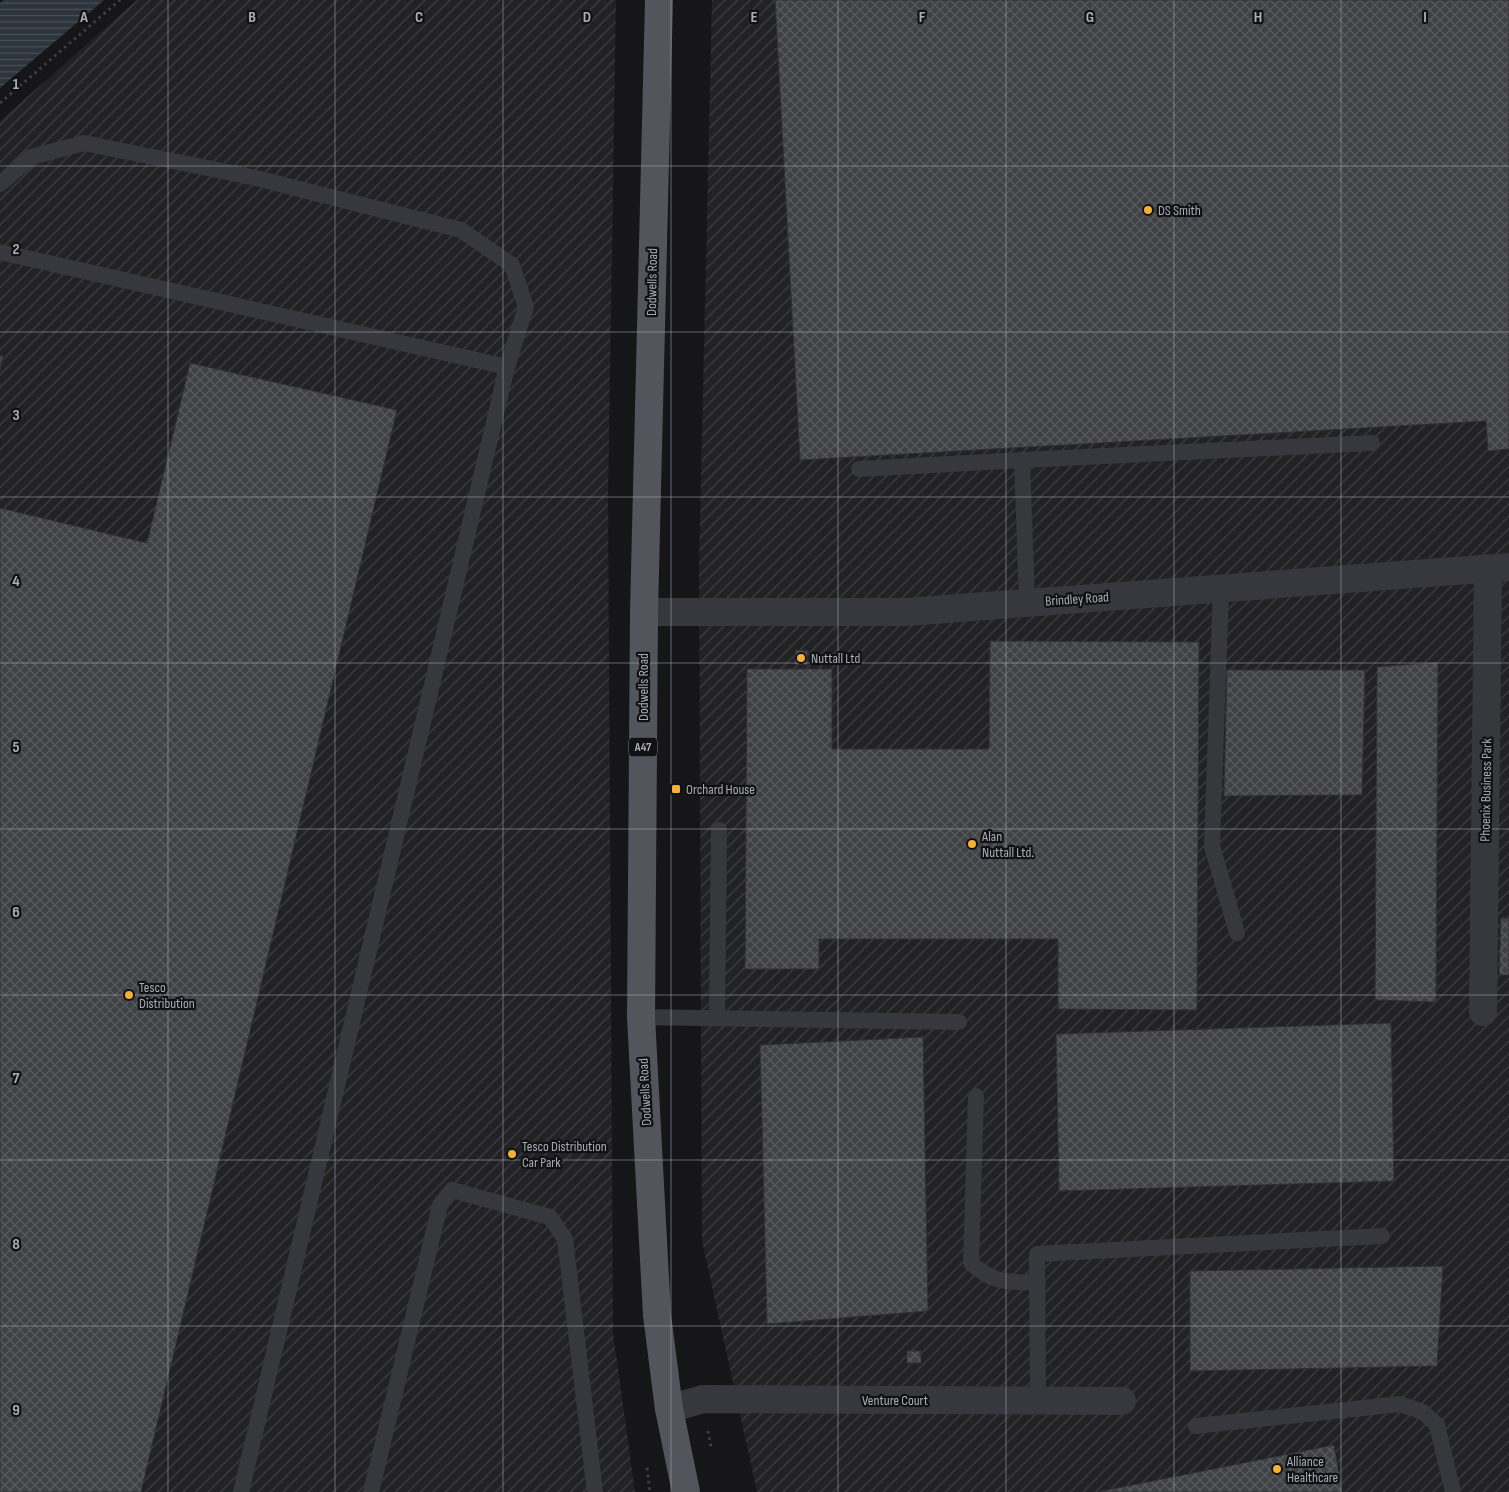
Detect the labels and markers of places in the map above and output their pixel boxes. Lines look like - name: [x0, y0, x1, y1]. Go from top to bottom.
- place label: DS Smith: [1158, 202, 1201, 219]
- marker: DS Smith: [1142, 204, 1154, 216]
- place label: Nuttall Ltd: [811, 650, 860, 667]
- marker: Nuttall Ltd: [795, 652, 807, 664]
- place label: Orchard House: [686, 781, 755, 798]
- marker: Orchard House: [670, 783, 682, 795]
- place label: Alan Nuttall Ltd.: [981, 828, 1034, 861]
- marker: Alan Nuttall Ltd.: [966, 838, 978, 850]
- place label: Tesco Distribution: [139, 979, 195, 1012]
- marker: Tesco Distribution: [123, 989, 135, 1001]
- place label: Tesco Distribution Car Park: [522, 1138, 607, 1171]
- marker: Tesco Distribution Car Park: [506, 1148, 518, 1160]
- place label: Alliance Healthcare: [1286, 1453, 1338, 1486]
- marker: Alliance Healthcare: [1271, 1463, 1283, 1475]

